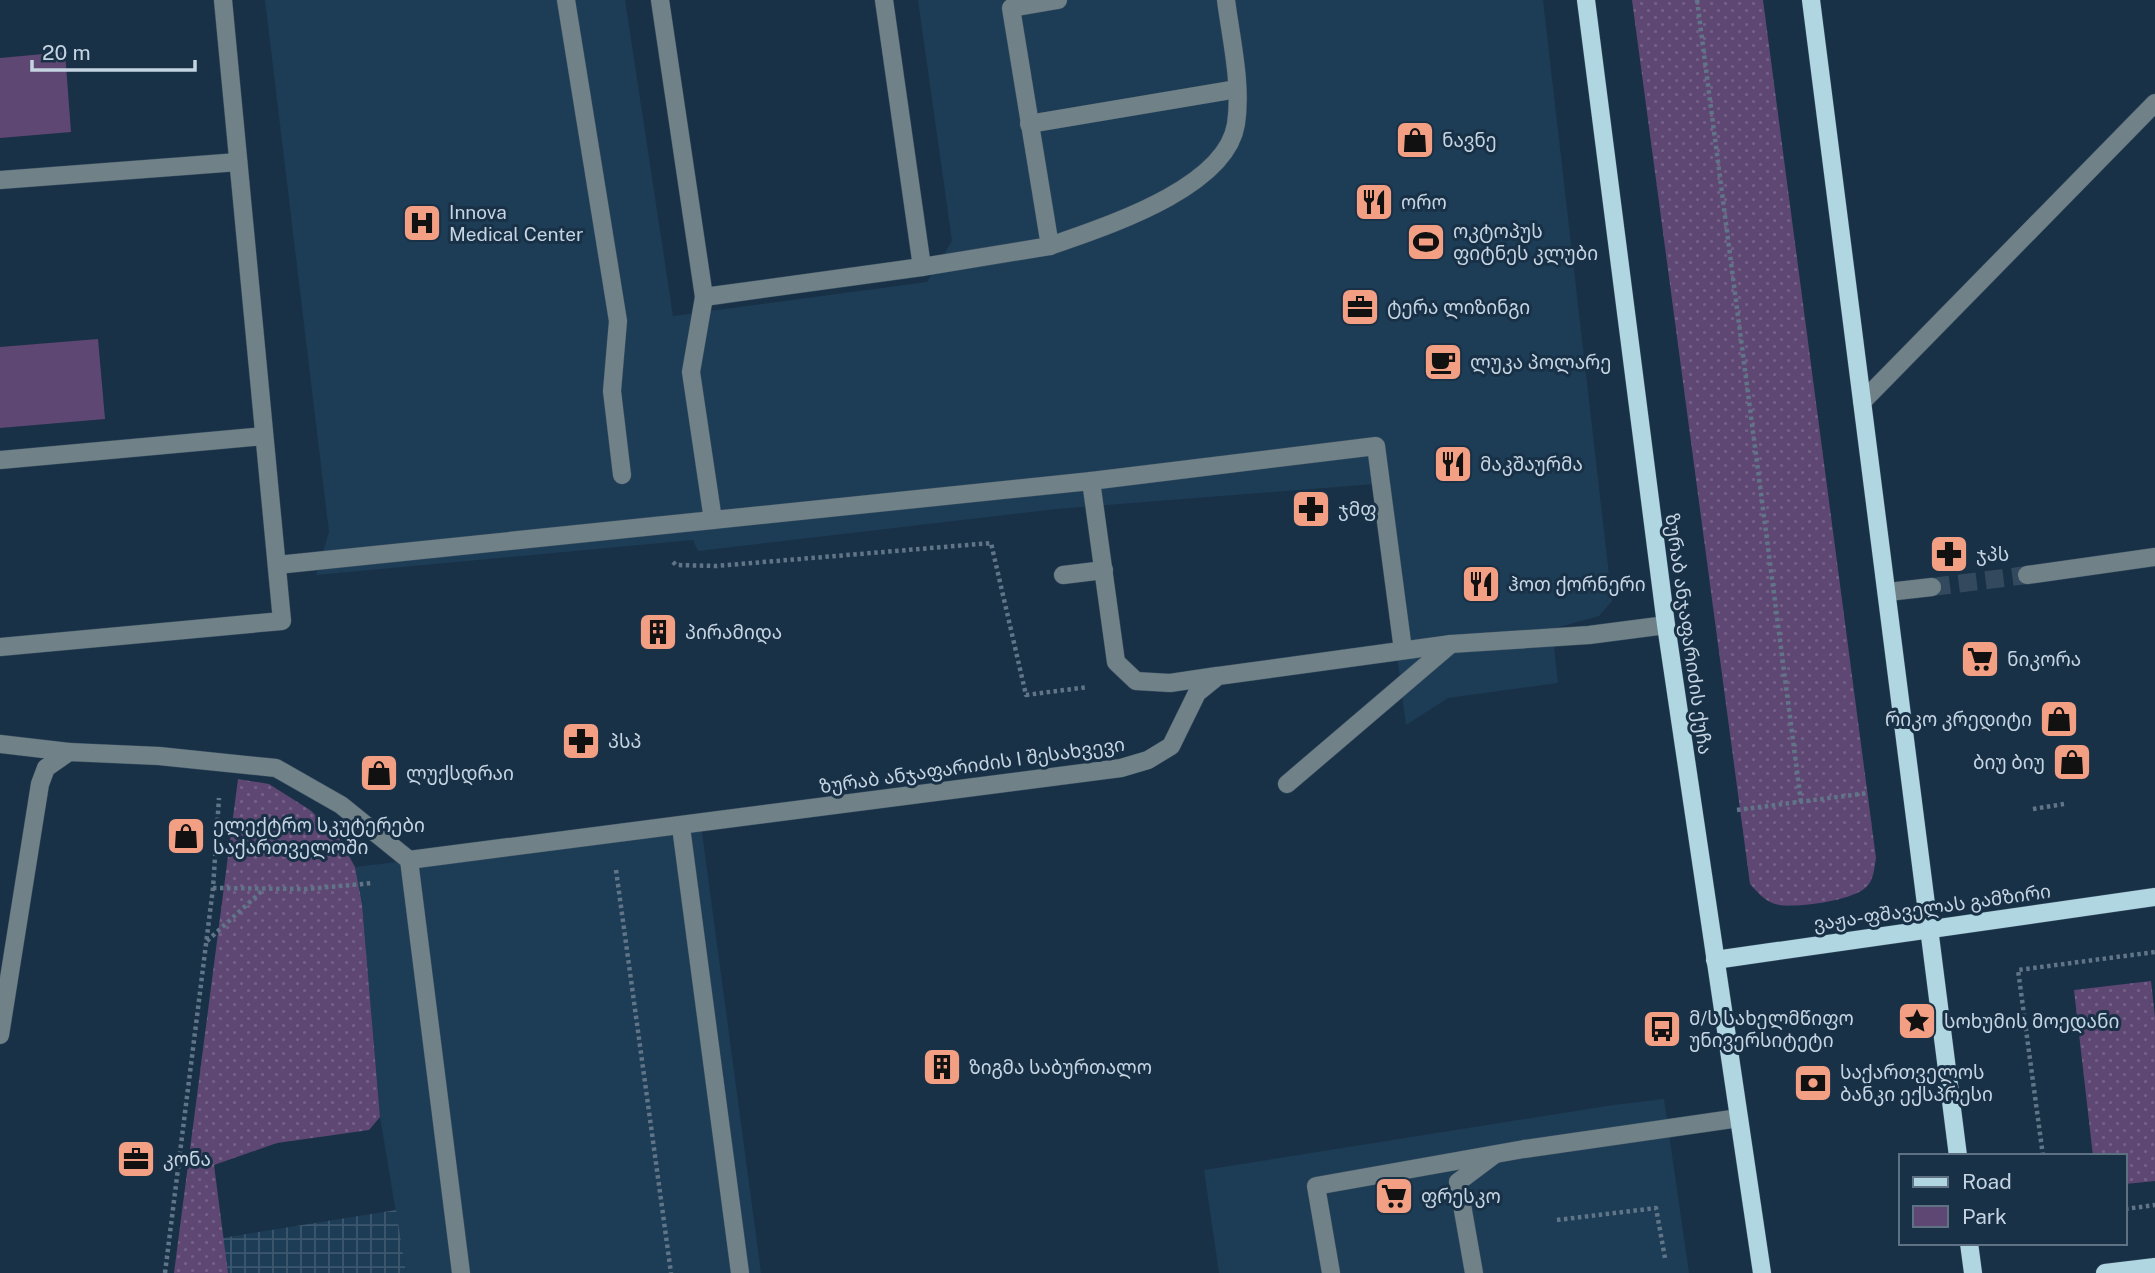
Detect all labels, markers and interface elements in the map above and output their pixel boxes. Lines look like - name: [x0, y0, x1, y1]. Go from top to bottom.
- scale bar: [32, 28, 194, 72]
- text: 20 m: [42, 40, 91, 65]
- shop icon: ნავნე: [1394, 119, 1436, 161]
- place label: ნავნე: [1442, 129, 1497, 152]
- restaurant icon: ორო: [1353, 181, 1395, 223]
- place label: ორო: [1401, 191, 1447, 213]
- place label: Innova Medical Center: [449, 201, 583, 245]
- hospital icon: Innova Medical Center: [401, 202, 443, 244]
- place label: ოკტოპუს ფიტნეს კლუბი: [1453, 220, 1598, 266]
- sports icon: ოკტოპუს ფიტნეს კლუბი: [1405, 221, 1447, 263]
- office icon: ტერა ლიზინგი: [1339, 286, 1381, 328]
- place label: ტერა ლიზინგი: [1387, 296, 1530, 320]
- cafe icon: ლუკა პოლარე: [1422, 341, 1464, 383]
- place label: ლუკა პოლარე: [1470, 351, 1611, 375]
- restaurant icon: მაკშაურმა: [1432, 443, 1474, 485]
- place label: მაკშაურმა: [1480, 453, 1583, 476]
- pharmacy icon: ჯმფ: [1290, 488, 1332, 530]
- place label: ჯმფ: [1338, 498, 1377, 521]
- street label: ზურაბ ანჯაფარიძის ქუჩა: [1660, 512, 1717, 756]
- pharmacy icon: ჯპს: [1928, 533, 1970, 575]
- place label: ჯპს: [1976, 543, 2009, 566]
- restaurant icon: ჰოთ ქორნერი: [1460, 563, 1502, 605]
- place label: ჰოთ ქორნერი: [1508, 573, 1646, 596]
- building icon: პირამიდა: [637, 611, 679, 653]
- place label: პირამიდა: [685, 621, 782, 645]
- supermarket icon: ნიკორა: [1959, 638, 2001, 680]
- place label: ნიკორა: [2007, 648, 2081, 671]
- shop icon: რიკო კრედიტი: [2038, 698, 2080, 740]
- place label: რიკო კრედიტი: [1885, 708, 2032, 732]
- pharmacy icon: პსპ: [560, 720, 602, 762]
- place label: პსპ: [608, 730, 641, 752]
- street label: ზურაბ ანჯაფარიძის I შესახვევი: [818, 733, 1126, 798]
- shop icon: ბიუ ბიუ: [2051, 741, 2093, 783]
- place label: ბიუ ბიუ: [1973, 751, 2045, 774]
- shop icon: ლუქსდრაი: [358, 752, 400, 794]
- place label: ლუქსდრაი: [406, 762, 514, 786]
- place label: ელექტრო სკუტერები საქართველოში: [213, 814, 425, 860]
- shop icon: ელექტრო სკუტერები საქართველოში: [165, 815, 207, 857]
- street label: ვაჟა-ფშაველას გამზირი: [1812, 879, 2052, 937]
- place icon: სოხუმის მოედანი: [1896, 1000, 1938, 1042]
- place label: მ/ს სახელმწიფო უნივერსიტეტი: [1689, 1007, 1854, 1052]
- bus stop icon: მ/ს სახელმწიფო უნივერსიტეტი: [1641, 1008, 1683, 1050]
- place label: სოხუმის მოედანი: [1944, 1010, 2119, 1034]
- building icon: ზიგმა საბურთალო: [921, 1046, 963, 1088]
- place label: ზიგმა საბურთალო: [969, 1056, 1152, 1080]
- place label: საქართველოს ბანკი ექსპრესი: [1840, 1061, 1993, 1106]
- bank icon: საქართველოს ბანკი ექსპრესი: [1792, 1062, 1834, 1104]
- office icon: კონა: [115, 1138, 157, 1180]
- place label: კონა: [163, 1148, 211, 1171]
- legend: [1899, 1154, 2127, 1245]
- text: Road: [1962, 1169, 2012, 1194]
- supermarket icon: ფრესკო: [1373, 1175, 1415, 1217]
- place label: ფრესკო: [1421, 1185, 1501, 1208]
- text: Park: [1962, 1204, 2007, 1229]

